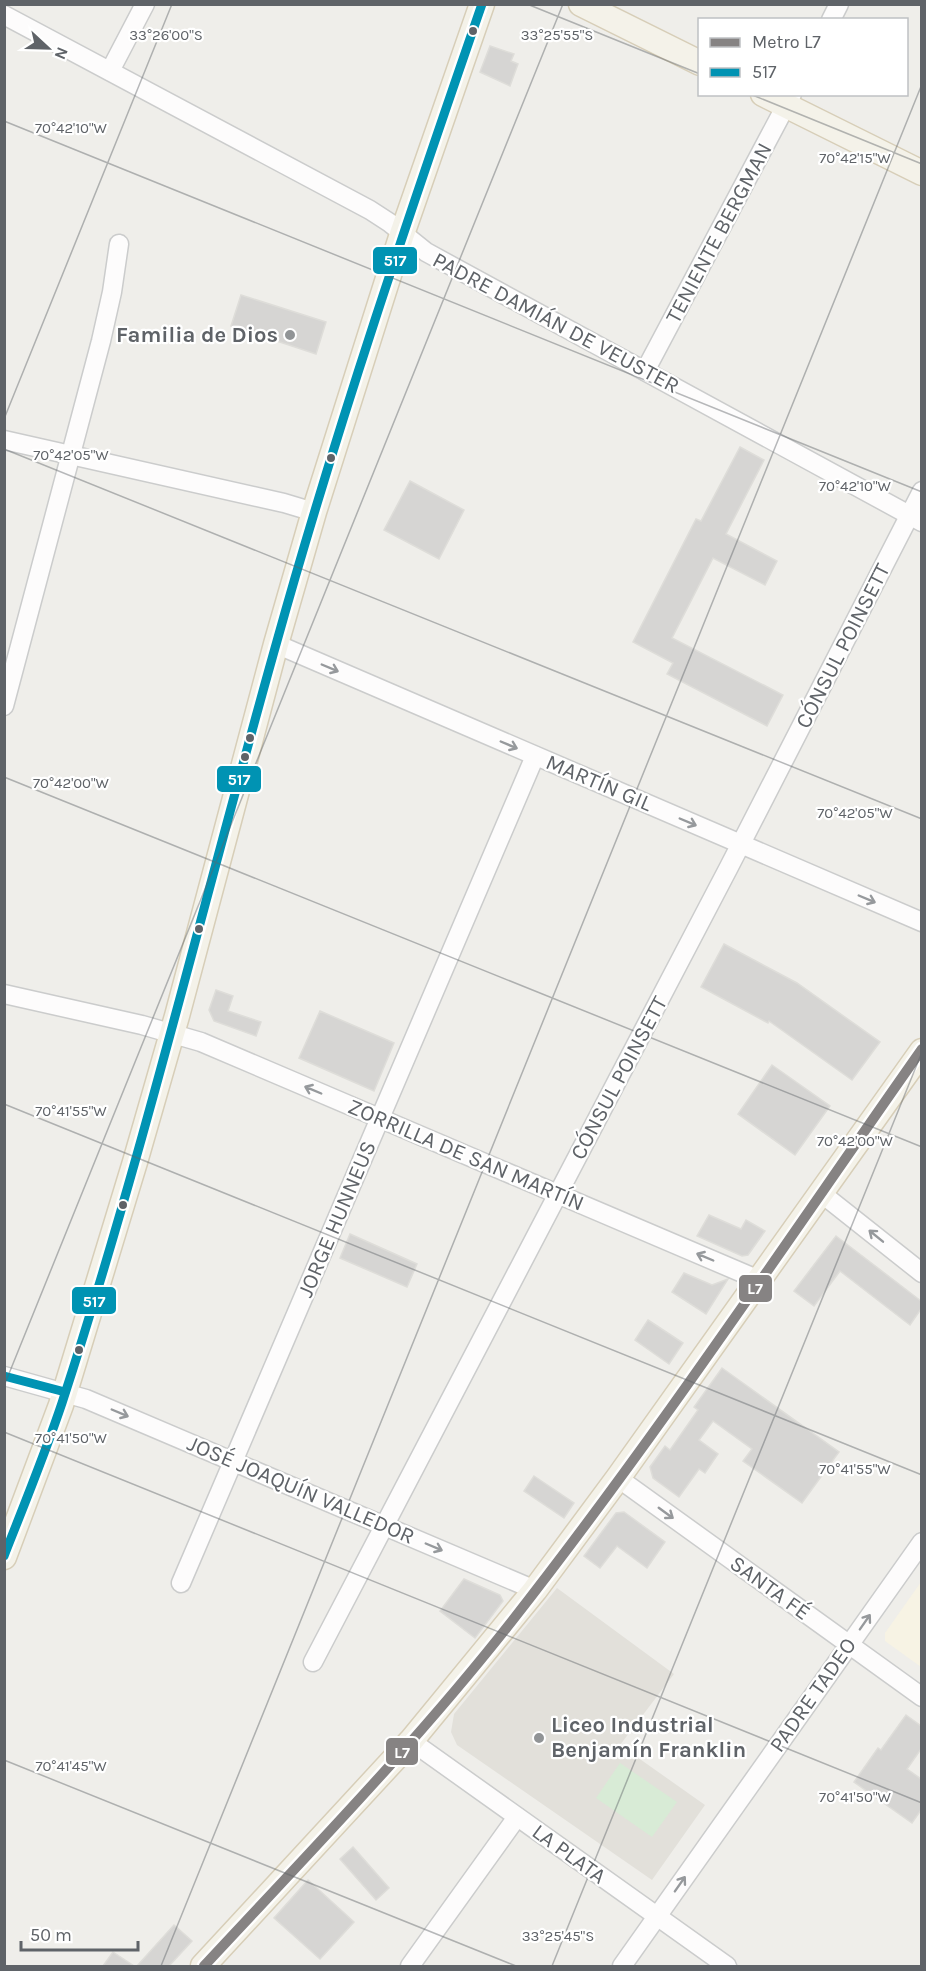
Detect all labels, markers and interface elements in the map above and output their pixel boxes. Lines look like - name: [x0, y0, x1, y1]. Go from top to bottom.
- north arrow: [18, 18, 78, 78]
- legend: [698, 18, 908, 96]
- unlabelled marker: [467, 25, 479, 37]
- text: 33°26'00"S: [129, 26, 203, 44]
- text: 33°25'55"S: [521, 26, 593, 44]
- text: Metro L7: [752, 31, 821, 53]
- text: N: [50, 45, 72, 62]
- text: 517: [752, 61, 777, 83]
- text: 70°42'10"W: [35, 119, 108, 137]
- street label: TENIENTE BERGMAN: [660, 138, 778, 328]
- text: 70°42'15"W: [819, 149, 891, 167]
- line badge: 517: [372, 246, 418, 275]
- street label: PADRE DAMIÁN DE VEUSTER: [428, 246, 684, 399]
- text: 517: [384, 251, 407, 270]
- place label: Familia de Dios: [116, 322, 278, 348]
- marker: Familia de Dios: [283, 328, 297, 342]
- text: 70°42'05"W: [33, 446, 109, 464]
- unlabelled marker: [325, 452, 337, 464]
- text: 70°42'10"W: [819, 477, 892, 495]
- street label: CÓNSUL POINSETT: [789, 559, 896, 733]
- one-way arrow: [320, 663, 339, 674]
- unlabelled marker: [244, 732, 256, 744]
- one-way arrow: [500, 740, 518, 751]
- street label: MARTÍN GIL: [542, 748, 657, 817]
- unlabelled marker: [239, 751, 251, 763]
- line badge: 517: [216, 765, 262, 793]
- text: 517: [228, 770, 251, 789]
- text: 70°42'00"W: [33, 774, 110, 792]
- text: 70°42'05"W: [817, 804, 893, 822]
- one-way arrow: [679, 816, 697, 828]
- one-way arrow: [858, 893, 876, 905]
- unlabelled marker: [193, 923, 205, 935]
- street label: CÓNSUL POINSETT: [564, 991, 673, 1164]
- one-way arrow: [305, 1084, 323, 1095]
- street label: ZORRILLA DE SAN MARTÍN: [344, 1092, 588, 1217]
- text: 70°41'55"W: [35, 1102, 107, 1120]
- text: 70°42'00"W: [817, 1132, 894, 1150]
- street label: JORGE HUNNEUS: [292, 1137, 382, 1301]
- unlabelled marker: [117, 1199, 129, 1211]
- one-way arrow: [868, 1230, 884, 1243]
- one-way arrow: [697, 1251, 715, 1262]
- line badge: L7: [738, 1274, 773, 1303]
- text: L7: [747, 1279, 763, 1298]
- line badge: 517: [71, 1286, 117, 1315]
- text: 517: [83, 1292, 106, 1311]
- unlabelled marker: [73, 1344, 85, 1356]
- one-way arrow: [110, 1408, 128, 1419]
- text: 70°41'50"W: [35, 1429, 107, 1447]
- street label: JOSÉ JOAQUÍN VALLEDOR: [183, 1429, 419, 1550]
- text: 70°41'55"W: [819, 1460, 891, 1478]
- one-way arrow: [657, 1506, 673, 1519]
- one-way arrow: [425, 1542, 443, 1553]
- street label: SANTA FÉ: [725, 1549, 816, 1626]
- one-way arrow: [859, 1614, 871, 1630]
- street label: PADRE TADEO: [764, 1633, 862, 1757]
- place label: Liceo Industrial Benjamín Franklin: [551, 1712, 746, 1763]
- marker: Liceo Industrial Benjamín Franklin: [532, 1731, 546, 1745]
- line badge: L7: [385, 1737, 419, 1766]
- text: L7: [394, 1743, 410, 1762]
- text: 70°41'45"W: [35, 1757, 107, 1775]
- text: 70°41'50"W: [819, 1788, 891, 1806]
- street label: LA PLATA: [527, 1818, 611, 1890]
- one-way arrow: [674, 1877, 686, 1893]
- scale bar: [21, 1914, 138, 1952]
- text: 50 m: [30, 1924, 72, 1946]
- text: 33°25'45"S: [522, 1927, 594, 1945]

